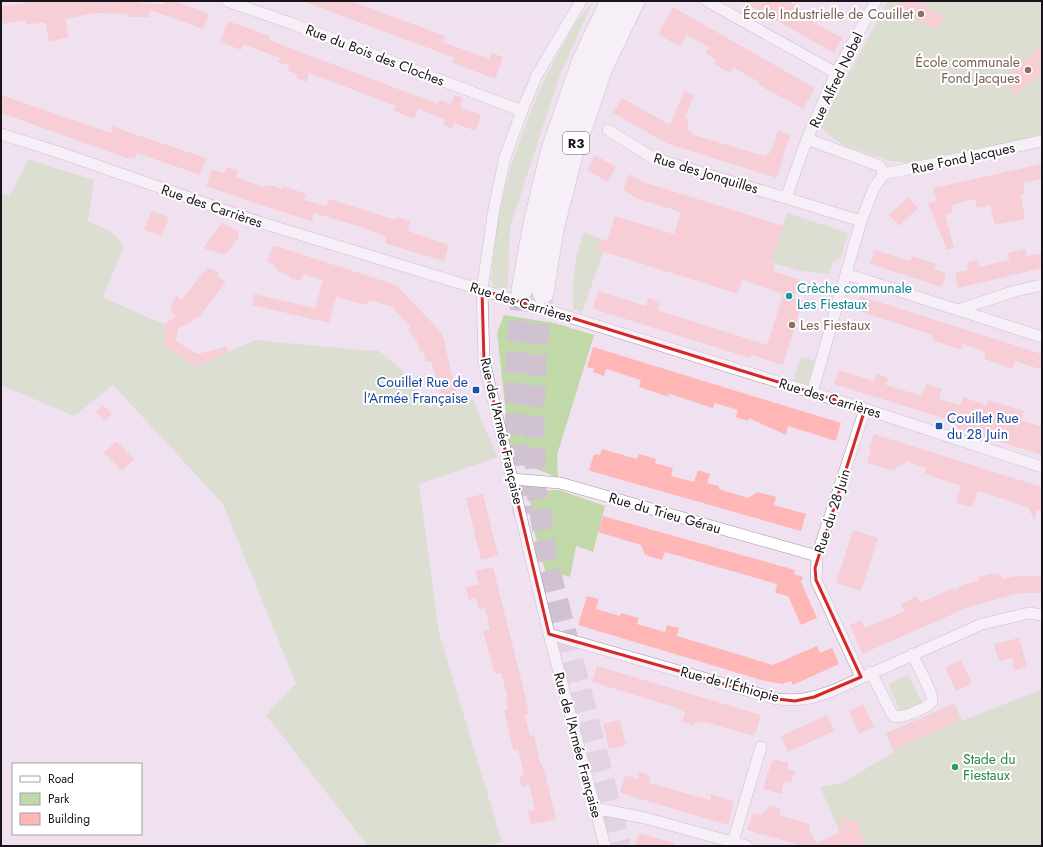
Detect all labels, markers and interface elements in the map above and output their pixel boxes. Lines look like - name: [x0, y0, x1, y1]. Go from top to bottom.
- place label: École Industrielle de Couillet: [743, 4, 914, 24]
- marker: École Industrielle de Couillet: [916, 9, 926, 19]
- street label: Rue du Bois des Cloches: [303, 19, 448, 91]
- street label: Rue Alfred Nobel: [804, 29, 868, 131]
- place label: École communale Fond Jacques: [915, 52, 1020, 88]
- marker: École communale Fond Jacques: [1023, 65, 1033, 75]
- road number: R3: [563, 132, 589, 154]
- street label: Rue Fond Jacques: [909, 137, 1017, 179]
- street label: Rue des Jonquilles: [651, 148, 761, 198]
- street label: Rue des Carrières: [159, 179, 266, 233]
- street label: Rue des Carrières: [467, 277, 575, 327]
- place label: Crèche communale Les Fiestaux: [797, 278, 912, 314]
- marker: Crèche communale Les Fiestaux: [784, 291, 794, 301]
- place label: Les Fiestaux: [800, 315, 870, 335]
- marker: Les Fiestaux: [787, 320, 797, 330]
- street label: Rue de l'Armée Française: [475, 356, 529, 506]
- place label: Couillet Rue de l'Armée Française: [364, 372, 468, 408]
- street label: Rue des Carrières: [776, 373, 884, 423]
- marker: Couillet Rue de l'Armée Française: [471, 385, 481, 395]
- place label: Couillet Rue du 28 Juin: [947, 408, 1019, 444]
- marker: Couillet Rue du 28 Juin: [934, 421, 944, 431]
- street label: Rue du 28 Juin: [809, 466, 855, 556]
- street label: Rue du Trieu Gérau: [607, 487, 723, 539]
- street label: Rue de l'Éthiopie: [678, 661, 782, 707]
- street label: Rue de l'Armée Française: [549, 670, 607, 820]
- place label: Stade du Fiestaux: [963, 749, 1016, 785]
- marker: Stade du Fiestaux: [950, 762, 960, 772]
- legend: [12, 763, 142, 835]
- text: Road: [48, 770, 74, 788]
- text: Park: [48, 790, 70, 808]
- text: Building: [48, 810, 90, 828]

